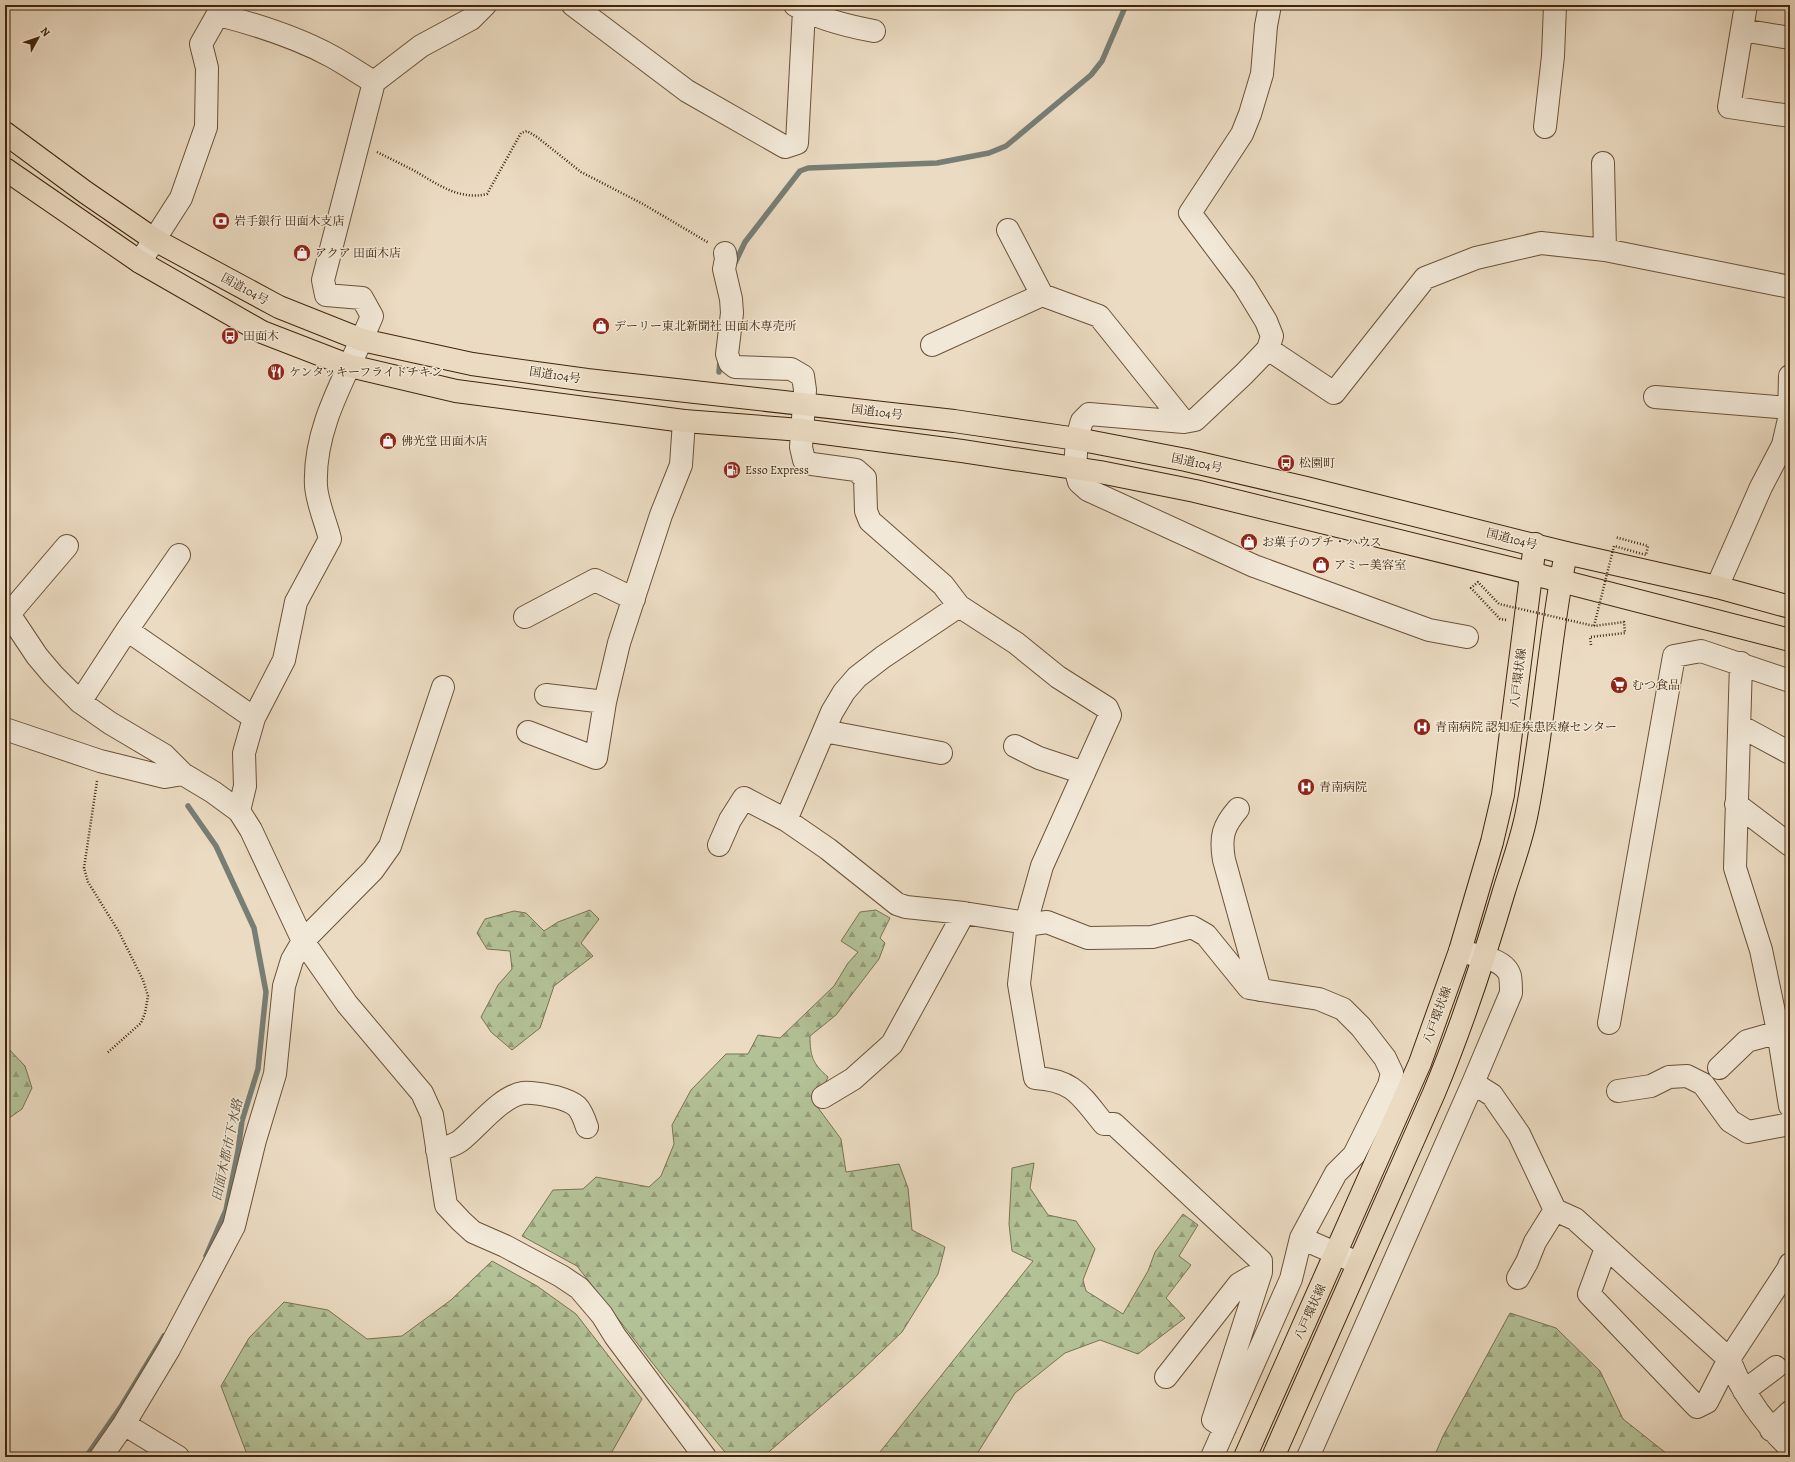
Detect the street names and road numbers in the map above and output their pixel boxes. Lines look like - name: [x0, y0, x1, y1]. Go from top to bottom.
- street label: 国道104号: [218, 269, 272, 309]
- street label: 国道104号: [528, 363, 582, 387]
- street label: 国道104号: [850, 401, 904, 423]
- street label: 国道104号: [1170, 450, 1224, 476]
- street label: 国道104号: [1485, 525, 1539, 553]
- street label: 八戸環状線: [1506, 647, 1530, 709]
- street label: 八戸環状線: [1419, 984, 1455, 1046]
- street label: 八戸環状線: [1290, 1281, 1330, 1343]

